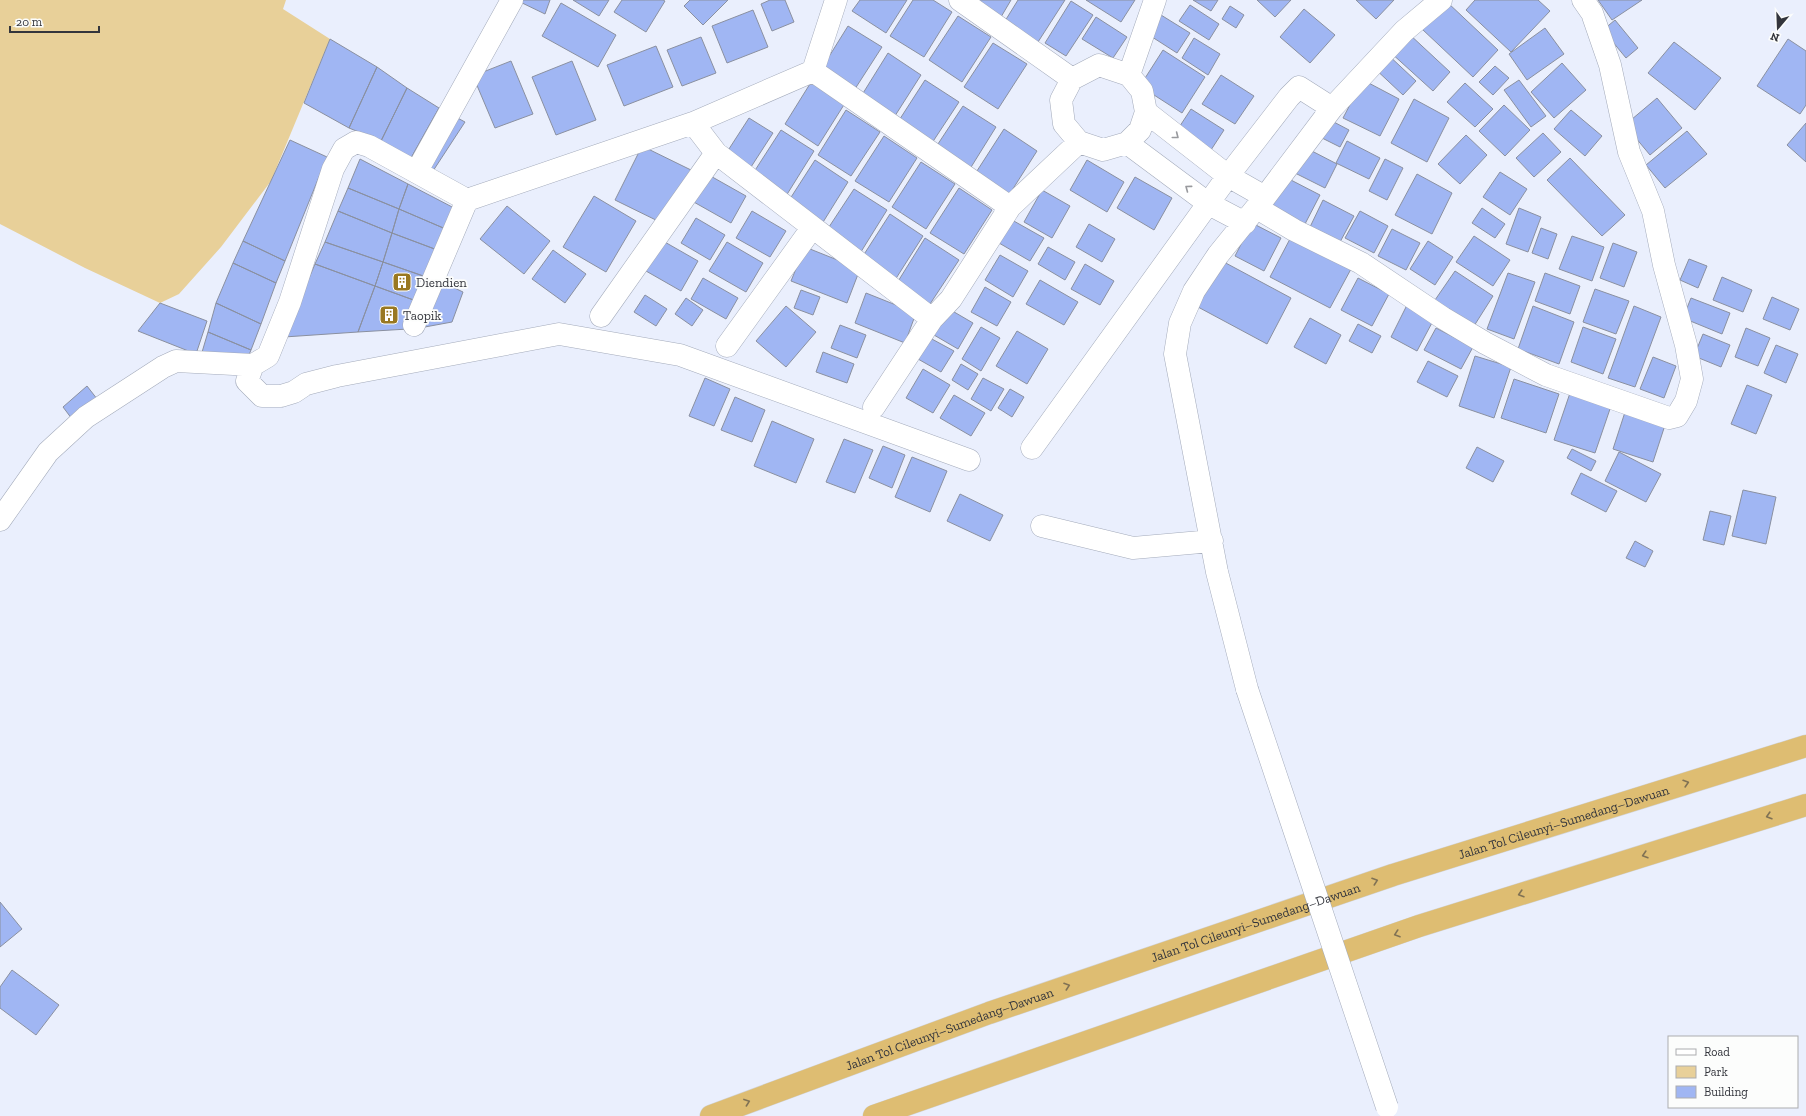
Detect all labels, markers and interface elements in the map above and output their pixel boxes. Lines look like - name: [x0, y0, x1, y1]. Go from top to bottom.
- scale bar: [10, 8, 99, 34]
- north arrow: [1758, 8, 1798, 48]
- text: 20 m: [16, 15, 43, 29]
- text: N: [1768, 29, 1781, 44]
- one-way arrow: [1172, 131, 1179, 138]
- one-way arrow: [1185, 185, 1192, 193]
- building icon: Diendien: [391, 271, 413, 293]
- place label: Diendien: [416, 275, 467, 290]
- building icon: Taopik: [378, 304, 400, 326]
- place label: Taopik: [403, 308, 441, 323]
- one-way arrow: [1683, 779, 1690, 788]
- street label: Jalan Tol Cileunyi–Sumedang–Dawuan: [1457, 782, 1671, 862]
- one-way arrow: [1765, 811, 1772, 820]
- one-way arrow: [1641, 850, 1648, 859]
- one-way arrow: [1372, 878, 1379, 886]
- street label: Jalan Tol Cileunyi–Sumedang–Dawuan: [1149, 880, 1363, 965]
- one-way arrow: [1517, 889, 1524, 898]
- one-way arrow: [1393, 929, 1400, 937]
- one-way arrow: [1063, 983, 1070, 991]
- street label: Jalan Tol Cileunyi–Sumedang–Dawuan: [844, 984, 1056, 1073]
- legend: [1668, 1036, 1798, 1108]
- text: Road: [1704, 1045, 1730, 1059]
- text: Park: [1704, 1065, 1729, 1079]
- text: Building: [1704, 1085, 1748, 1099]
- one-way arrow: [744, 1099, 751, 1107]

